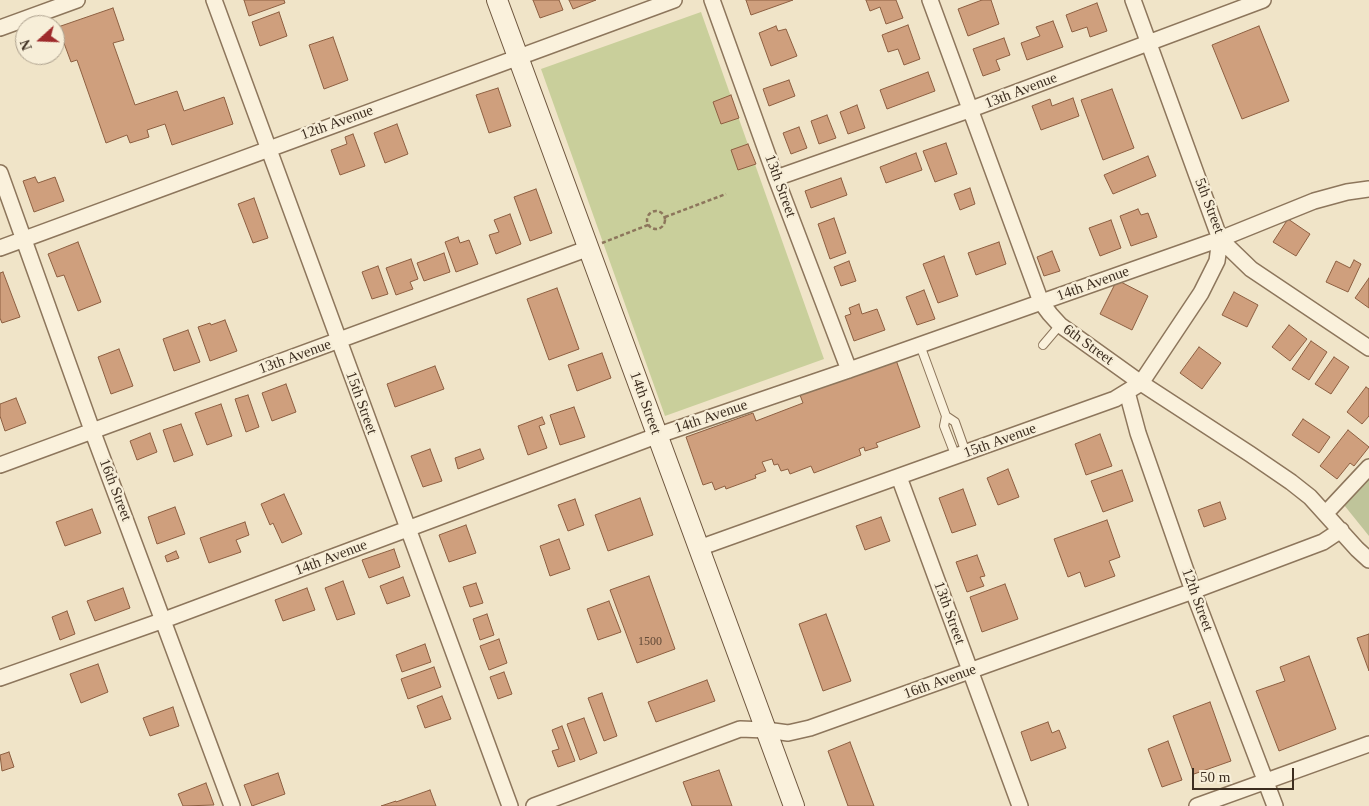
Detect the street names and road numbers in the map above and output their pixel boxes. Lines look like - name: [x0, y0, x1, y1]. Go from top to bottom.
- street label: 13th Avenue: [982, 69, 1060, 113]
- street label: 12th Avenue: [298, 102, 376, 144]
- street label: 13th Street: [760, 152, 800, 220]
- street label: 5th Street: [1190, 176, 1228, 236]
- street label: 14th Avenue: [1054, 263, 1132, 305]
- street label: 6th Street: [1059, 321, 1117, 369]
- street label: 13th Avenue: [256, 336, 334, 378]
- street label: 15th Street: [341, 369, 381, 437]
- street label: 14th Street: [625, 369, 665, 437]
- street label: 14th Avenue: [672, 396, 750, 438]
- street label: 15th Avenue: [961, 420, 1039, 462]
- street label: 16th Street: [95, 456, 135, 524]
- street label: 14th Avenue: [292, 536, 370, 580]
- street label: 12th Street: [1177, 566, 1217, 634]
- street label: 13th Street: [929, 579, 969, 647]
- street label: 16th Avenue: [901, 661, 979, 703]

